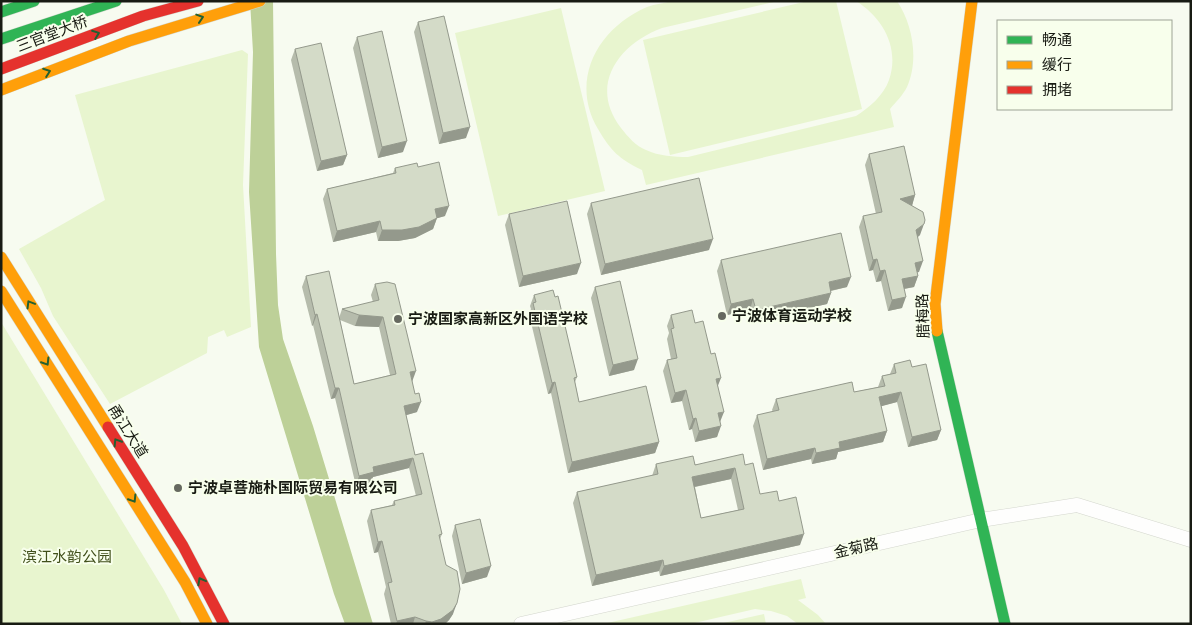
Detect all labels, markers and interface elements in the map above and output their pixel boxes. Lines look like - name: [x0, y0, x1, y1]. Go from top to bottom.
- street label: 三官堂大桥: [13, 11, 90, 55]
- one-way arrow: [195, 14, 204, 24]
- legend: [997, 20, 1172, 110]
- one-way arrow: [91, 30, 100, 40]
- text: 畅通: [1042, 30, 1072, 48]
- text: 缓行: [1042, 55, 1072, 73]
- one-way arrow: [42, 68, 50, 78]
- text: 拥堵: [1042, 80, 1072, 98]
- street label: 腊梅路: [912, 293, 932, 339]
- one-way arrow: [27, 301, 37, 310]
- place label: 宁波体育运动学校: [732, 306, 852, 324]
- place label: 宁波国家高新区外国语学校: [408, 309, 588, 327]
- marker: 宁波体育运动学校: [716, 310, 728, 322]
- marker: 宁波国家高新区外国语学校: [392, 313, 404, 325]
- one-way arrow: [40, 356, 49, 365]
- street label: 甬江大道: [105, 400, 152, 461]
- one-way arrow: [113, 438, 123, 447]
- place label: 宁波卓菩施朴国际贸易有限公司: [188, 478, 398, 496]
- marker: 宁波卓菩施朴国际贸易有限公司: [172, 482, 184, 494]
- one-way arrow: [127, 493, 136, 503]
- street label: 金菊路: [832, 533, 880, 561]
- park label: 滨江水韵公园: [22, 547, 112, 565]
- one-way arrow: [197, 577, 207, 586]

